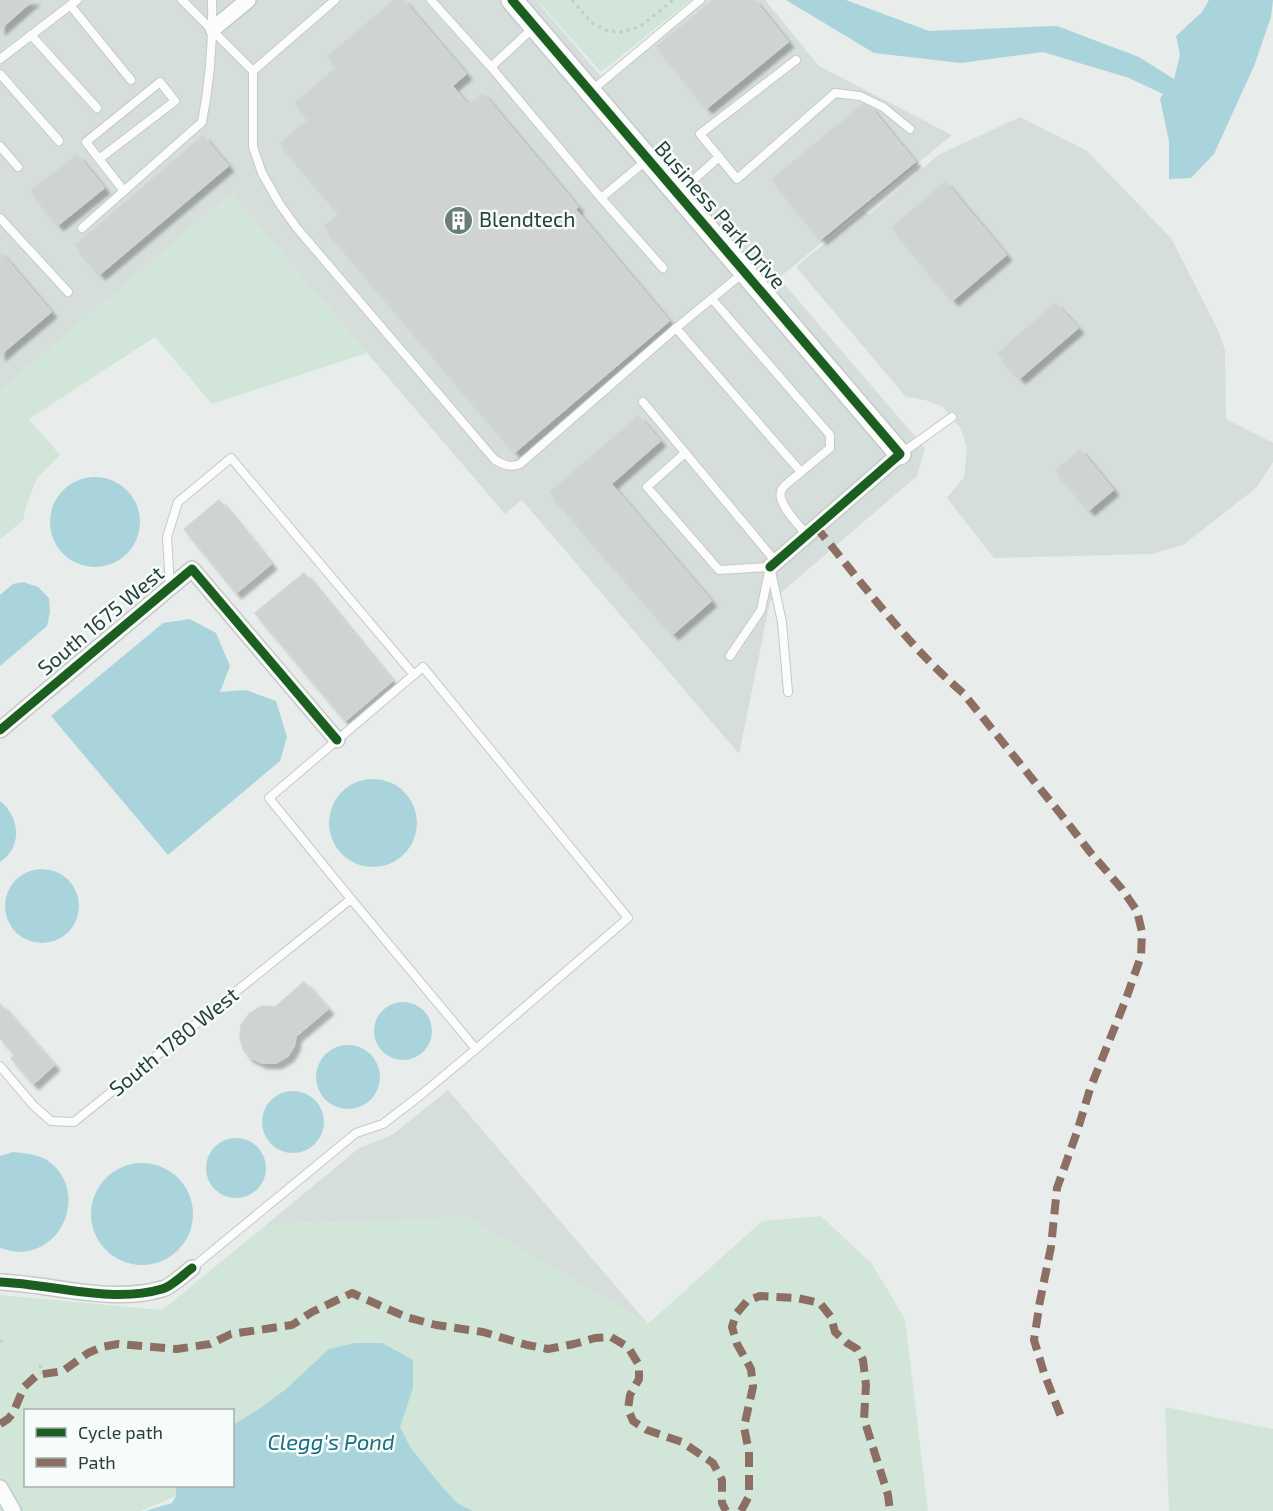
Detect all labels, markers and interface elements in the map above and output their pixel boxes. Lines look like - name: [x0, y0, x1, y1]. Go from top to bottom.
- street label: Business Park Drive: [650, 135, 792, 293]
- building icon: Blendtech: [442, 204, 474, 236]
- place label: Blendtech: [479, 206, 576, 231]
- street label: South 1675 West: [32, 560, 168, 680]
- street label: South 1780 West: [103, 981, 243, 1101]
- legend: [24, 1409, 234, 1487]
- text: Cycle path: [78, 1421, 163, 1443]
- water label: Clegg's Pond: [267, 1428, 395, 1454]
- text: Path: [78, 1451, 116, 1473]

